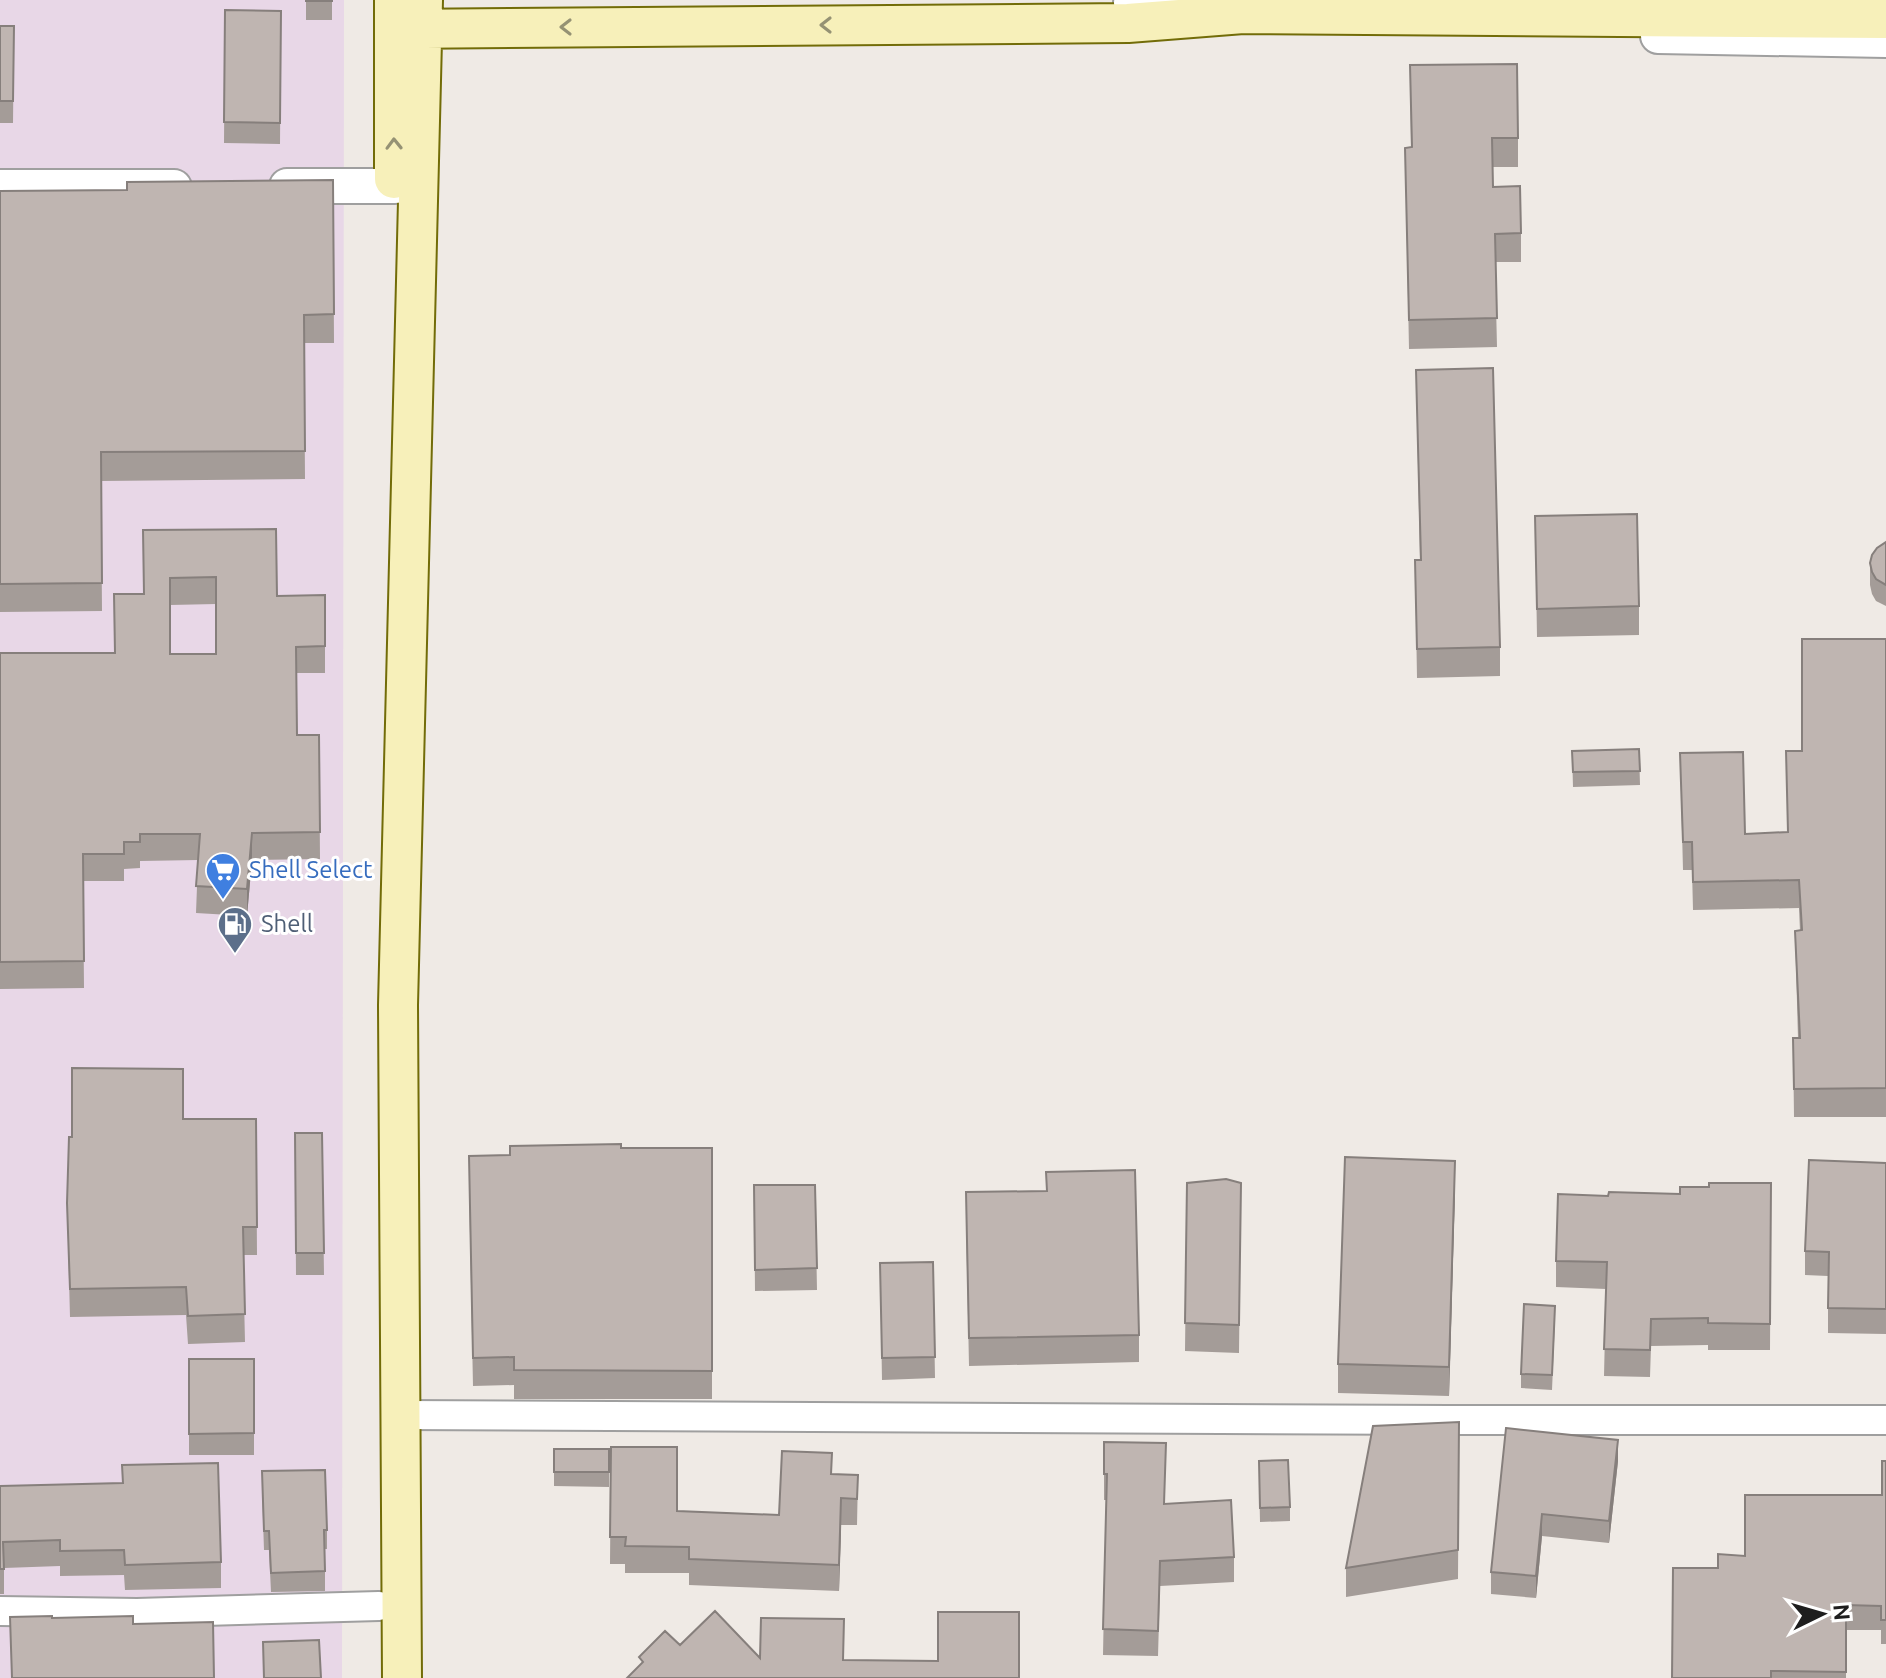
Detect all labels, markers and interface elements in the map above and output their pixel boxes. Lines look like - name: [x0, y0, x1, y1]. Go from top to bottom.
- one-way arrow: [819, 17, 832, 34]
- one-way arrow: [559, 19, 572, 36]
- one-way arrow: [385, 137, 403, 150]
- supermarket icon: Shell Select: [204, 851, 242, 901]
- place label: Shell Select: [249, 856, 373, 883]
- fuel station icon: Shell: [216, 905, 254, 955]
- place label: Shell: [261, 910, 313, 937]
- north arrow: [1782, 1574, 1862, 1654]
- text: N: [1829, 1603, 1856, 1621]

